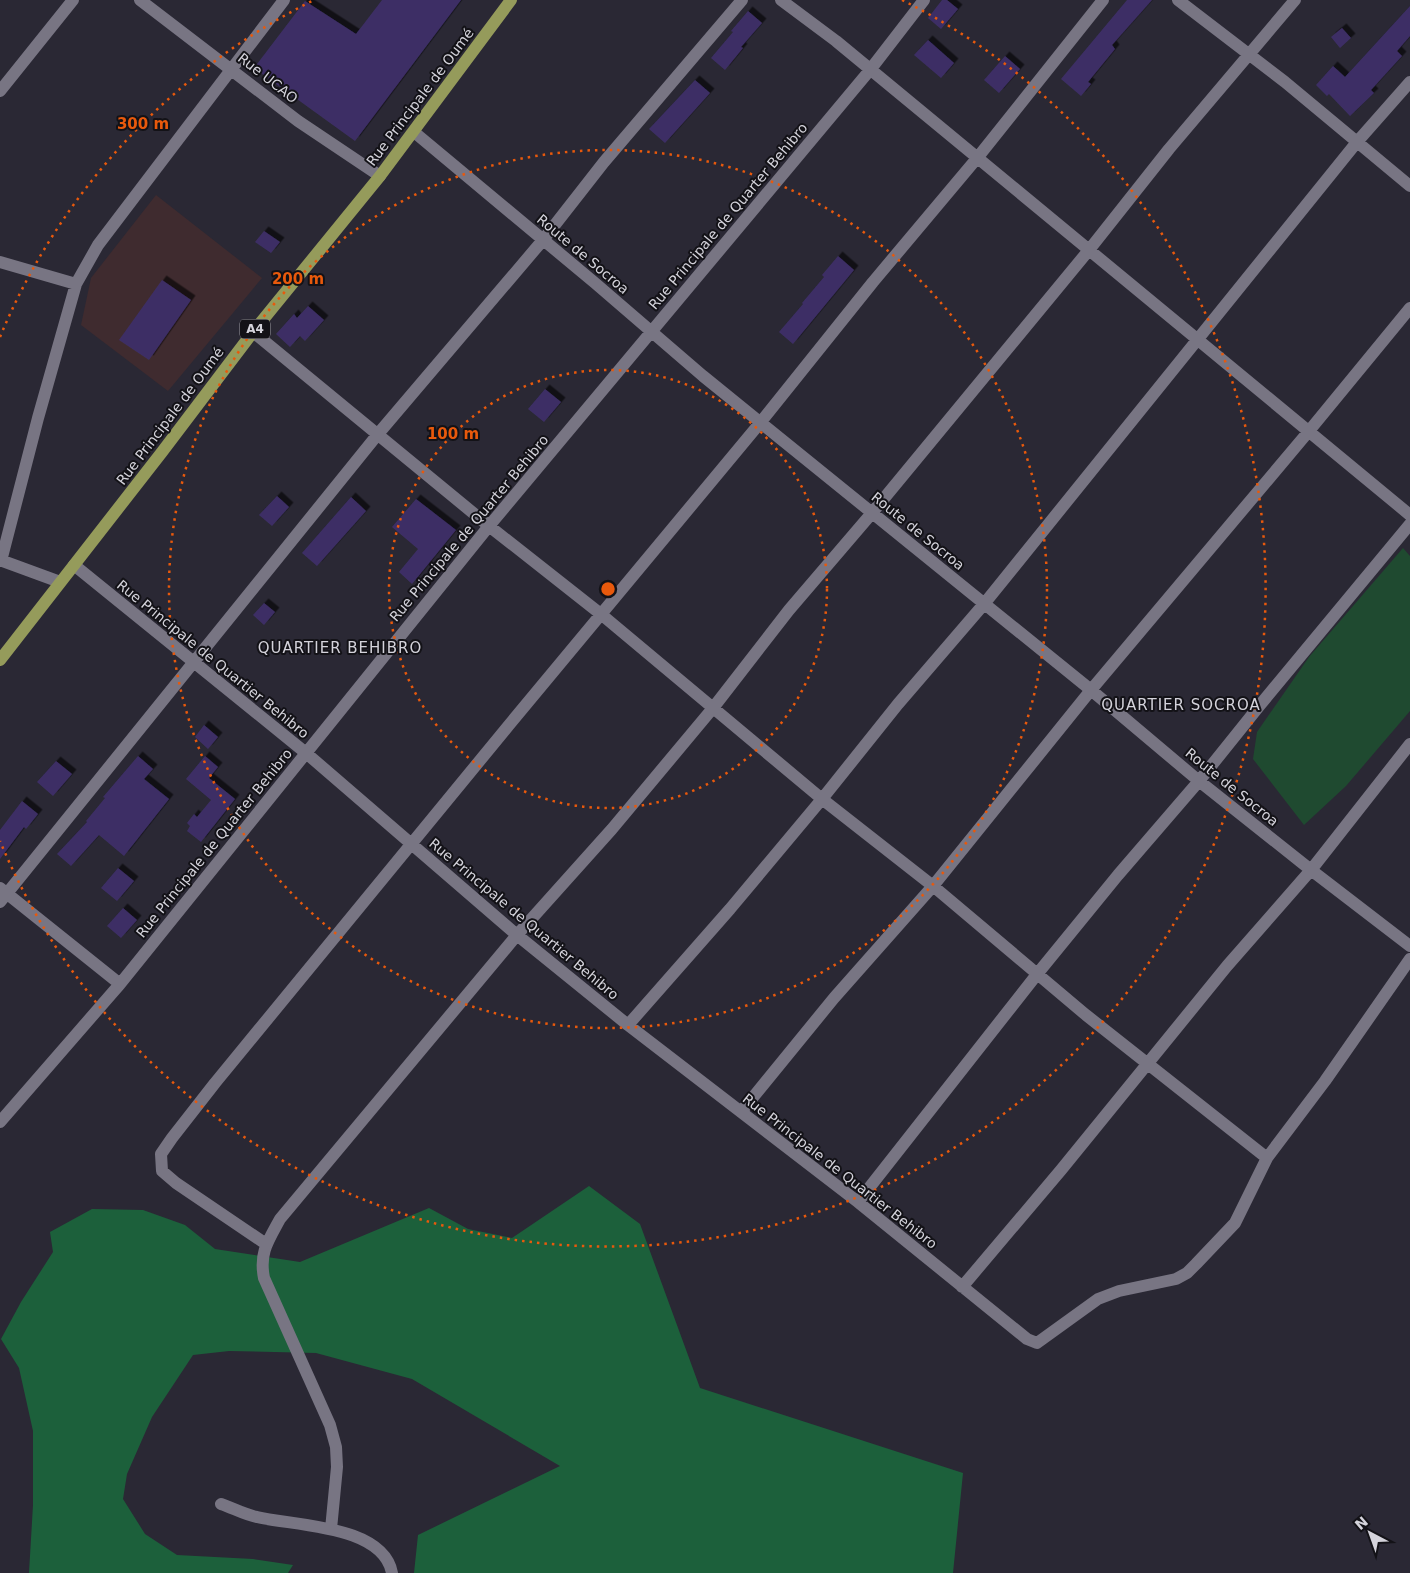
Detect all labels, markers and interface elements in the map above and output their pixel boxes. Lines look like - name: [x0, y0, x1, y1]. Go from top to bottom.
- street label: Rue Principale de Oumé: [363, 25, 477, 169]
- street label: Rue UCAO: [235, 50, 301, 106]
- text: 300 m: [117, 115, 169, 133]
- street label: Rue Principale de Quarter Behibro: [645, 120, 811, 312]
- street label: Route de Socroa: [534, 211, 632, 297]
- text: 200 m: [272, 270, 324, 288]
- road number: A4: [240, 320, 270, 338]
- street label: Rue Principale de Oumé: [113, 344, 227, 488]
- text: 100 m: [427, 425, 479, 443]
- street label: Rue Principale de Quarter Behibro: [386, 432, 552, 624]
- street label: Route de Socroa: [868, 489, 968, 573]
- street label: Rue Principale de Quartier Behibro: [114, 577, 312, 741]
- centre of rings: [599, 580, 617, 598]
- district label: QUARTIER BEHIBRO: [258, 639, 422, 657]
- district label: QUARTIER SOCROA: [1101, 696, 1261, 714]
- street label: Rue Principale de Quarter Behibro: [133, 745, 295, 941]
- street label: Route de Socroa: [1182, 745, 1282, 829]
- street label: Rue Principale de Quartier Behibro: [426, 835, 622, 1003]
- street label: Rue Principale de Quartier Behibro: [740, 1090, 940, 1252]
- north arrow: [1345, 1508, 1395, 1558]
- text: N: [1352, 1513, 1371, 1533]

